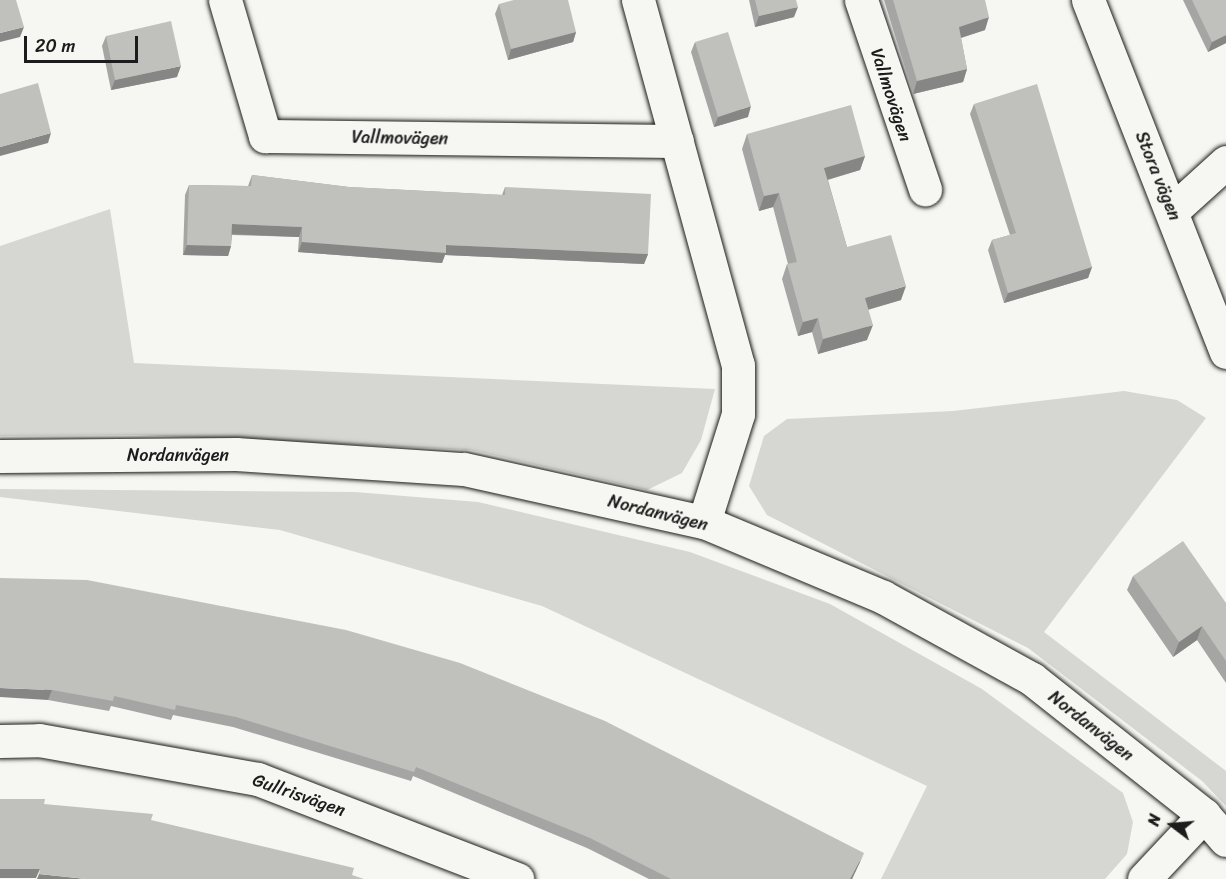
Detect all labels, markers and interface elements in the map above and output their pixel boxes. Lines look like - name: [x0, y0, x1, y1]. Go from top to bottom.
- scale bar: [27, 24, 141, 62]
- text: 20 m: [35, 30, 75, 62]
- street label: Vallmovägen: [866, 46, 916, 144]
- street label: Vallmovägen: [351, 126, 449, 150]
- street label: Stora vägen: [1130, 128, 1186, 224]
- street label: Nordanvägen: [127, 444, 229, 466]
- street label: Nordanvägen: [606, 490, 710, 536]
- street label: Nordanvägen: [1044, 686, 1138, 766]
- street label: Gullrisvägen: [250, 769, 348, 821]
- north arrow: [1142, 795, 1202, 855]
- text: N: [1139, 811, 1170, 829]

